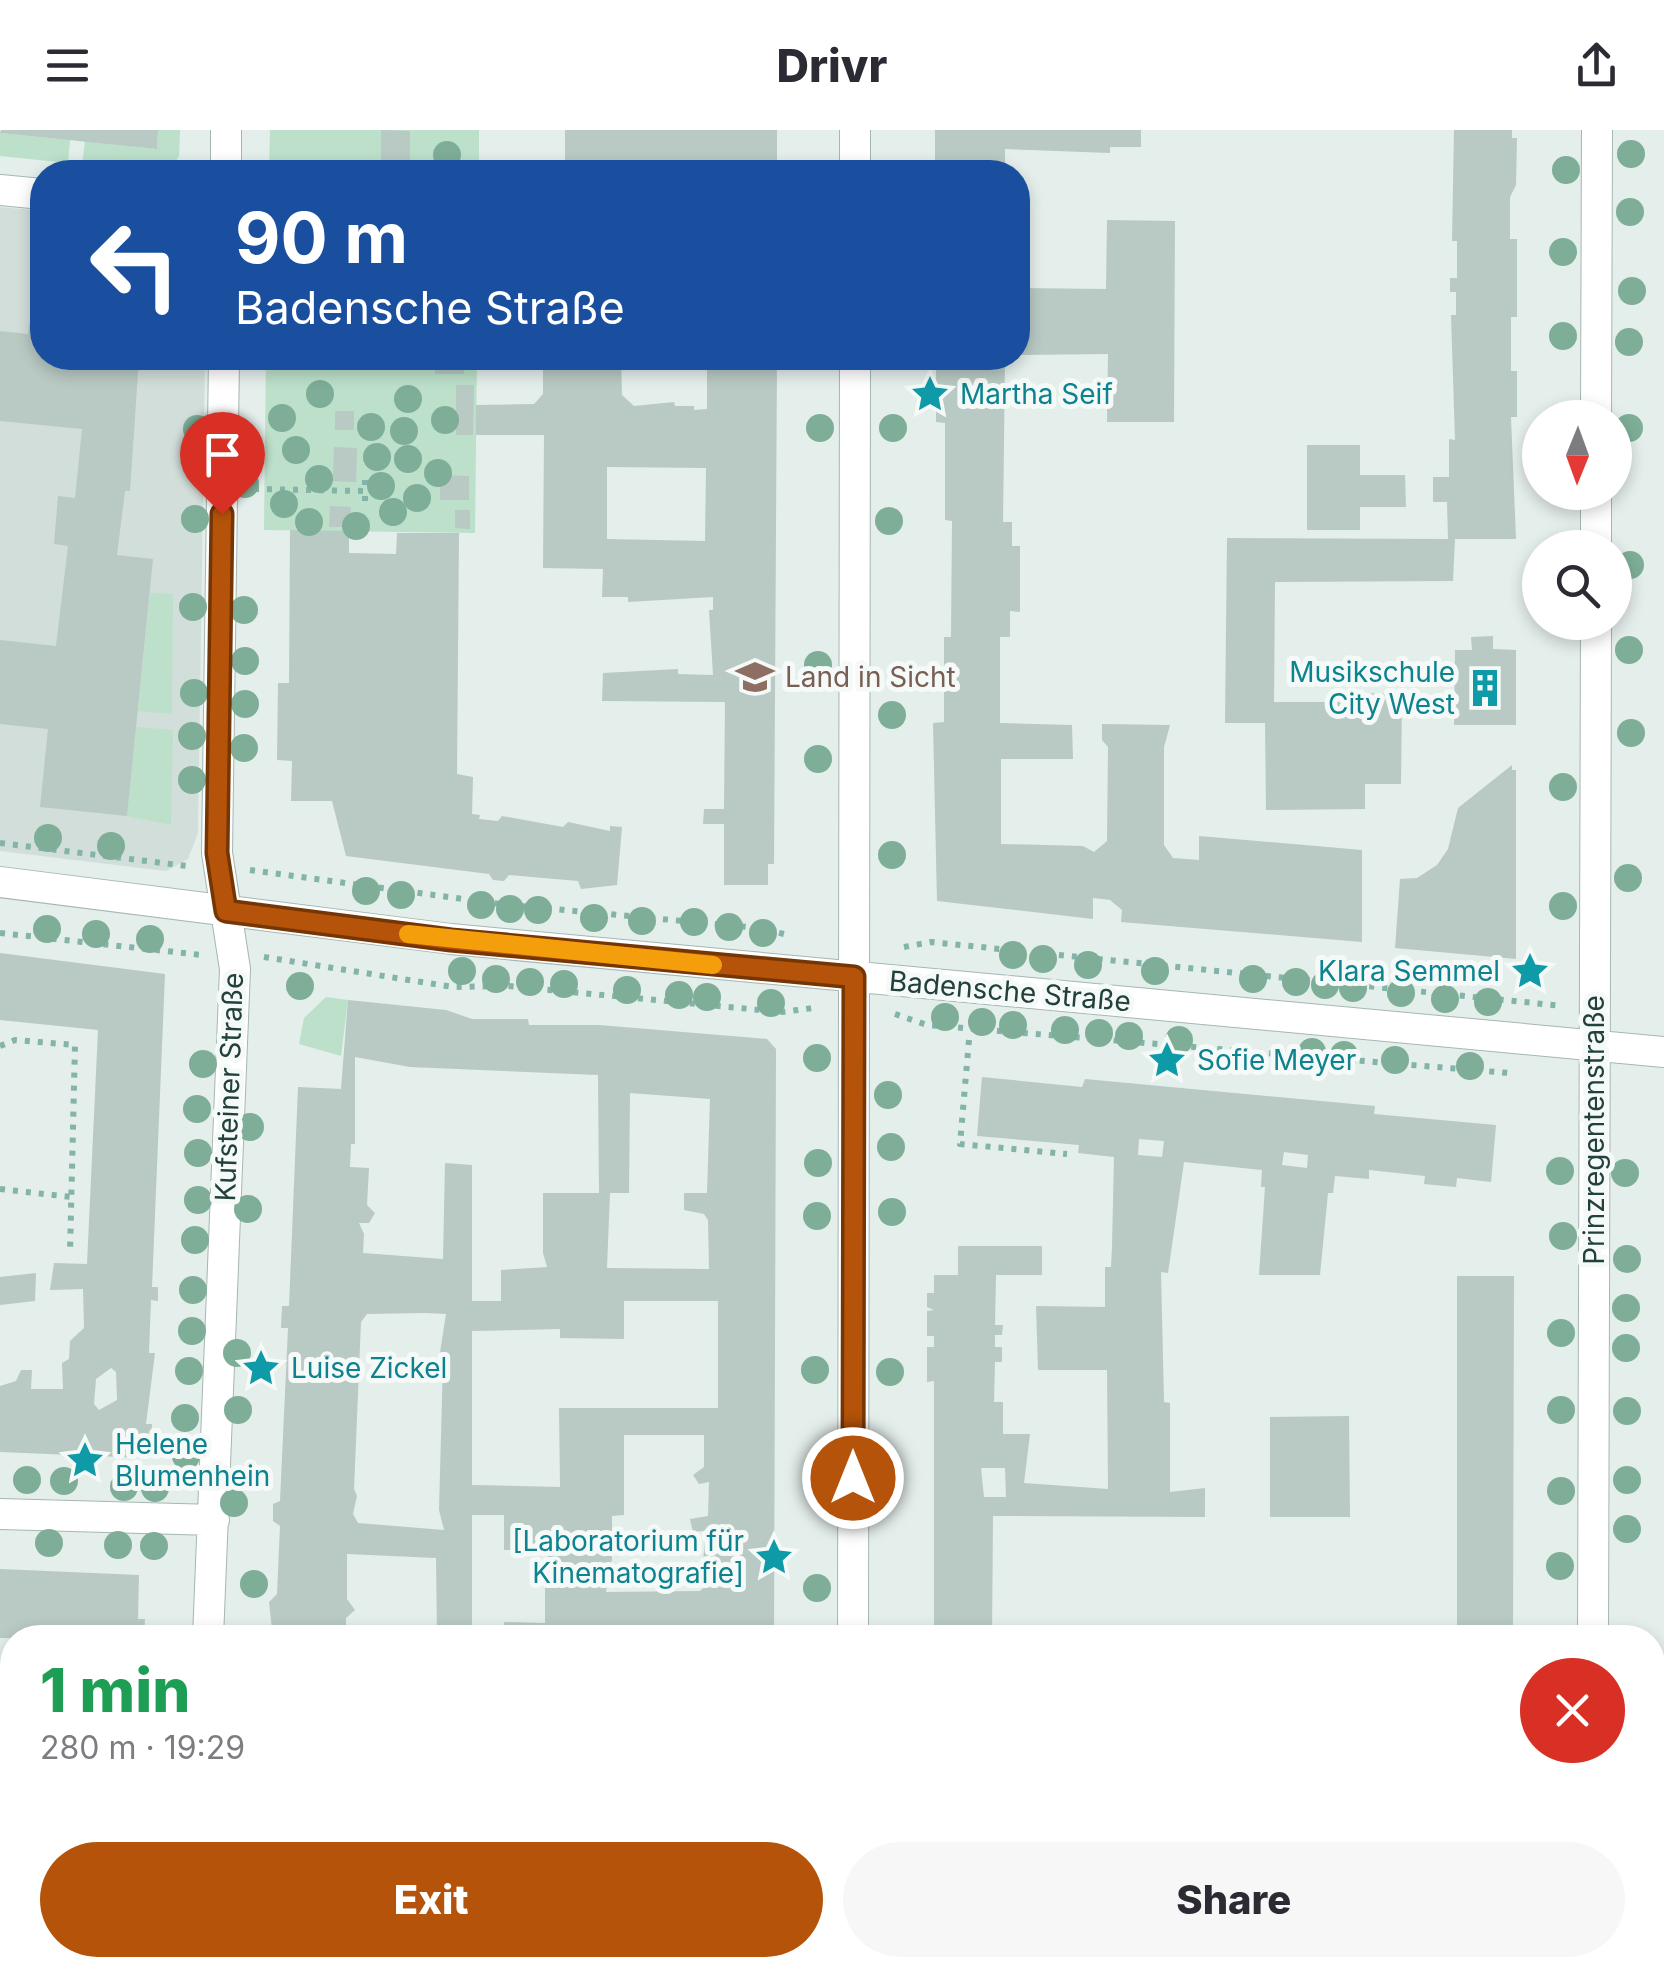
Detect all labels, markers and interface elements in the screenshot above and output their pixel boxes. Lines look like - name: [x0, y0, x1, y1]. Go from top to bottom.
- icon: menu: [40, 38, 95, 93]
- text: Drivr: [777, 38, 887, 93]
- icon: share: [1569, 38, 1624, 93]
- text: 90 m: [235, 195, 408, 280]
- icon: left: [70, 200, 200, 330]
- text: Badensche Straße: [235, 280, 625, 335]
- place icon: Martha Seif: [909, 373, 951, 415]
- place label: Martha Seif: [960, 377, 1113, 411]
- north arrow: [1522, 400, 1632, 510]
- map controls: [1522, 400, 1632, 640]
- pin: [180, 412, 265, 515]
- icon: arrive: [195, 427, 250, 482]
- button: search: [1522, 530, 1632, 640]
- place label: Musikschule City West: [1289, 655, 1455, 721]
- school or university icon: Land in Sicht: [734, 656, 776, 698]
- place label: Land in Sicht: [785, 660, 956, 694]
- building icon: Musikschule City West: [1464, 667, 1506, 709]
- place icon: Klara Semmel: [1509, 950, 1551, 992]
- place label: Klara Semmel: [1318, 954, 1500, 988]
- street label: Badensche Straße: [888, 963, 1132, 1019]
- street label: Kufsteiner Straße: [208, 972, 250, 1202]
- street label: Prinzregentenstraße: [1577, 995, 1611, 1265]
- place icon: Sofie Meyer: [1146, 1039, 1188, 1081]
- place label: Sofie Meyer: [1197, 1043, 1356, 1077]
- place icon: Luise Zickel: [240, 1347, 282, 1389]
- place label: Luise Zickel: [291, 1351, 447, 1385]
- position arrow: [801, 1426, 905, 1530]
- place label: Helene Blumenhein: [115, 1427, 270, 1493]
- place icon: Helene Blumenhein: [64, 1439, 106, 1481]
- place label: [Laboratorium für Kinematografie]: [512, 1524, 744, 1590]
- place icon: [Laboratorium für Kinematografie]: [753, 1536, 795, 1578]
- text: 1 min: [40, 1654, 190, 1726]
- button: close: [1520, 1658, 1625, 1763]
- text: 280 m · 19:29: [40, 1728, 245, 1767]
- button: Exit: [40, 1842, 823, 1957]
- button: Share: [843, 1842, 1625, 1957]

